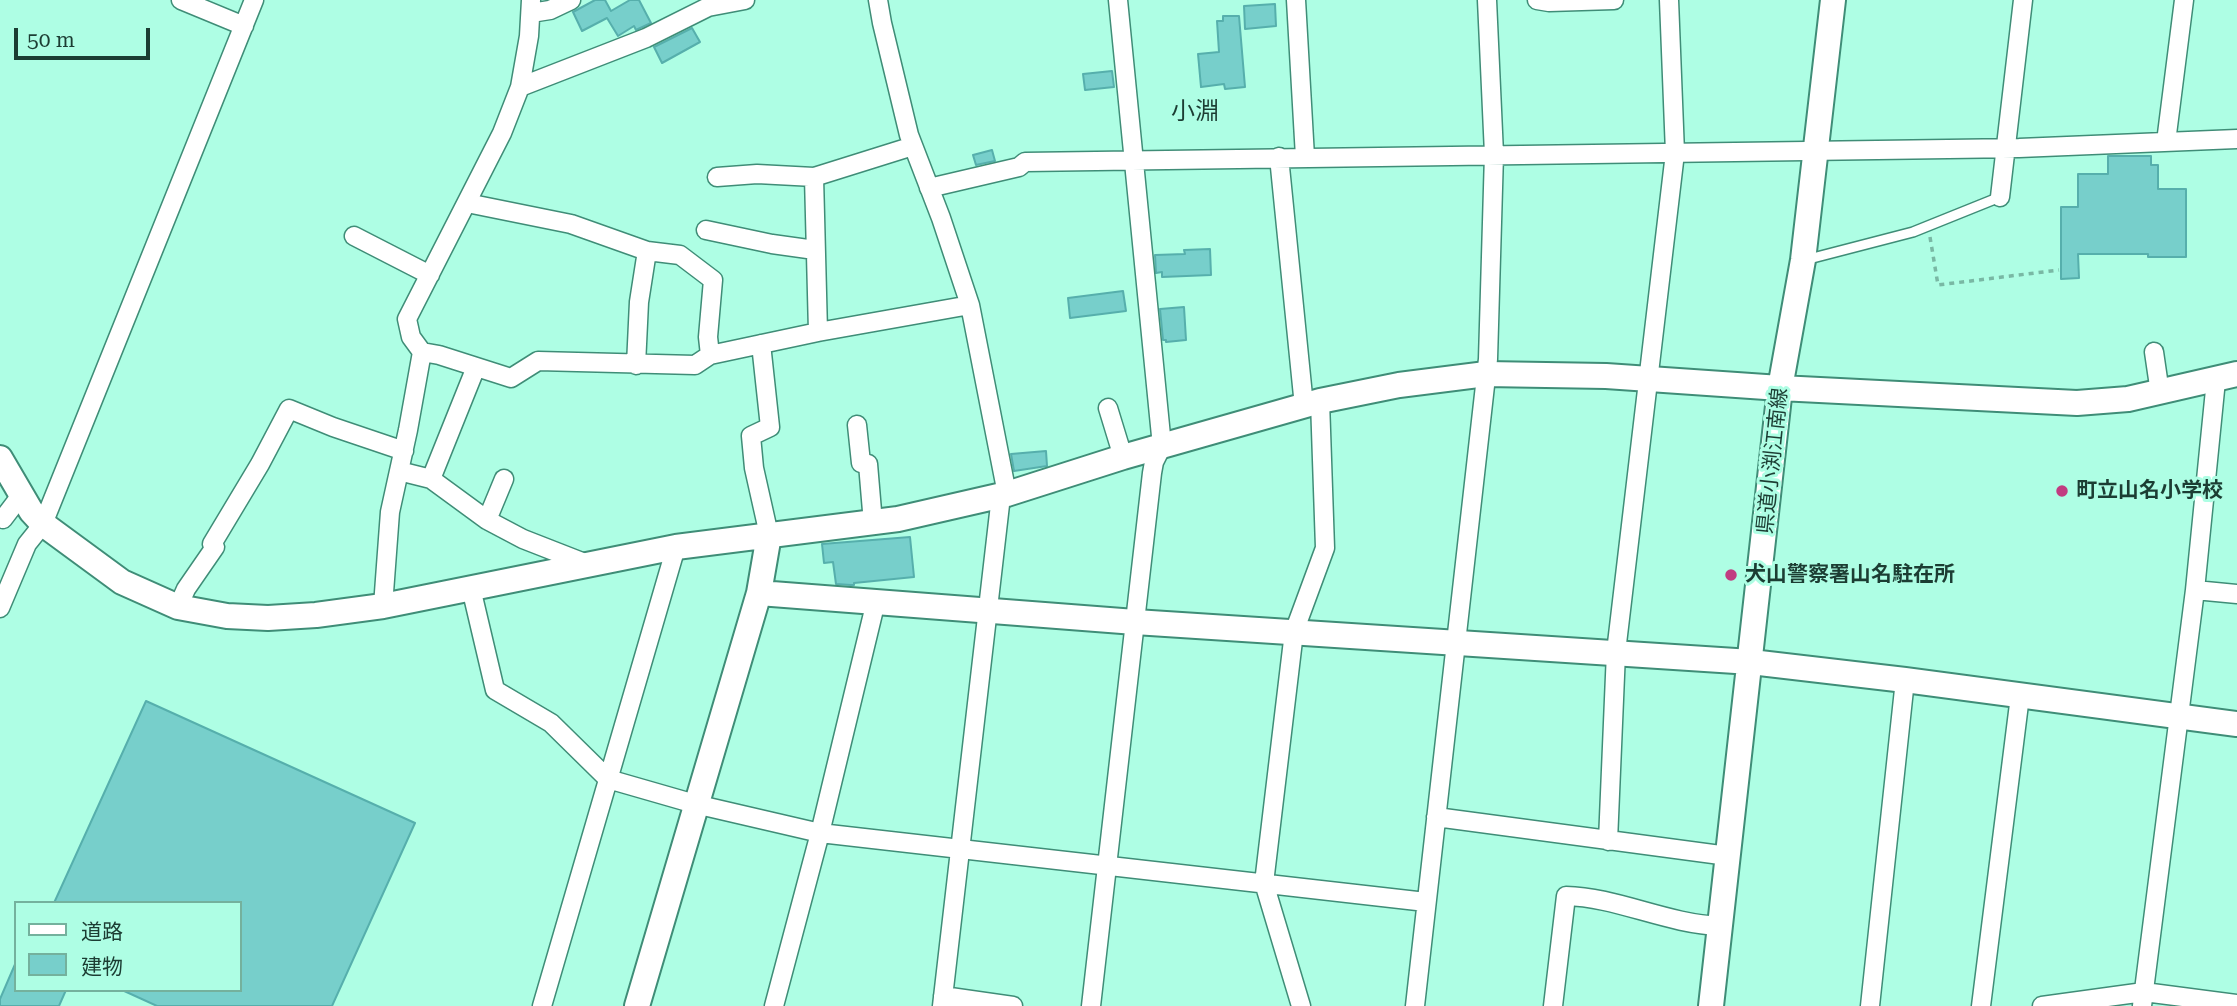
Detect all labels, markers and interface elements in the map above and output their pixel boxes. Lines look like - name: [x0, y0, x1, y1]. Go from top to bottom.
- scale bar: [18, 14, 154, 58]
- text: 50 m: [27, 28, 75, 52]
- district label: 小淵: [1171, 98, 1219, 126]
- street label: 県道小渕江南線: [1753, 387, 1793, 535]
- place label: 町立山名小学校: [2076, 478, 2223, 504]
- marker: 町立山名小学校: [2054, 483, 2070, 499]
- place label: 犬山警察署山名駐在所: [1745, 562, 1955, 588]
- marker: 犬山警察署山名駐在所: [1723, 567, 1739, 583]
- legend: [14, 901, 242, 992]
- text: 道路: [81, 920, 123, 944]
- text: 建物: [81, 955, 123, 979]

